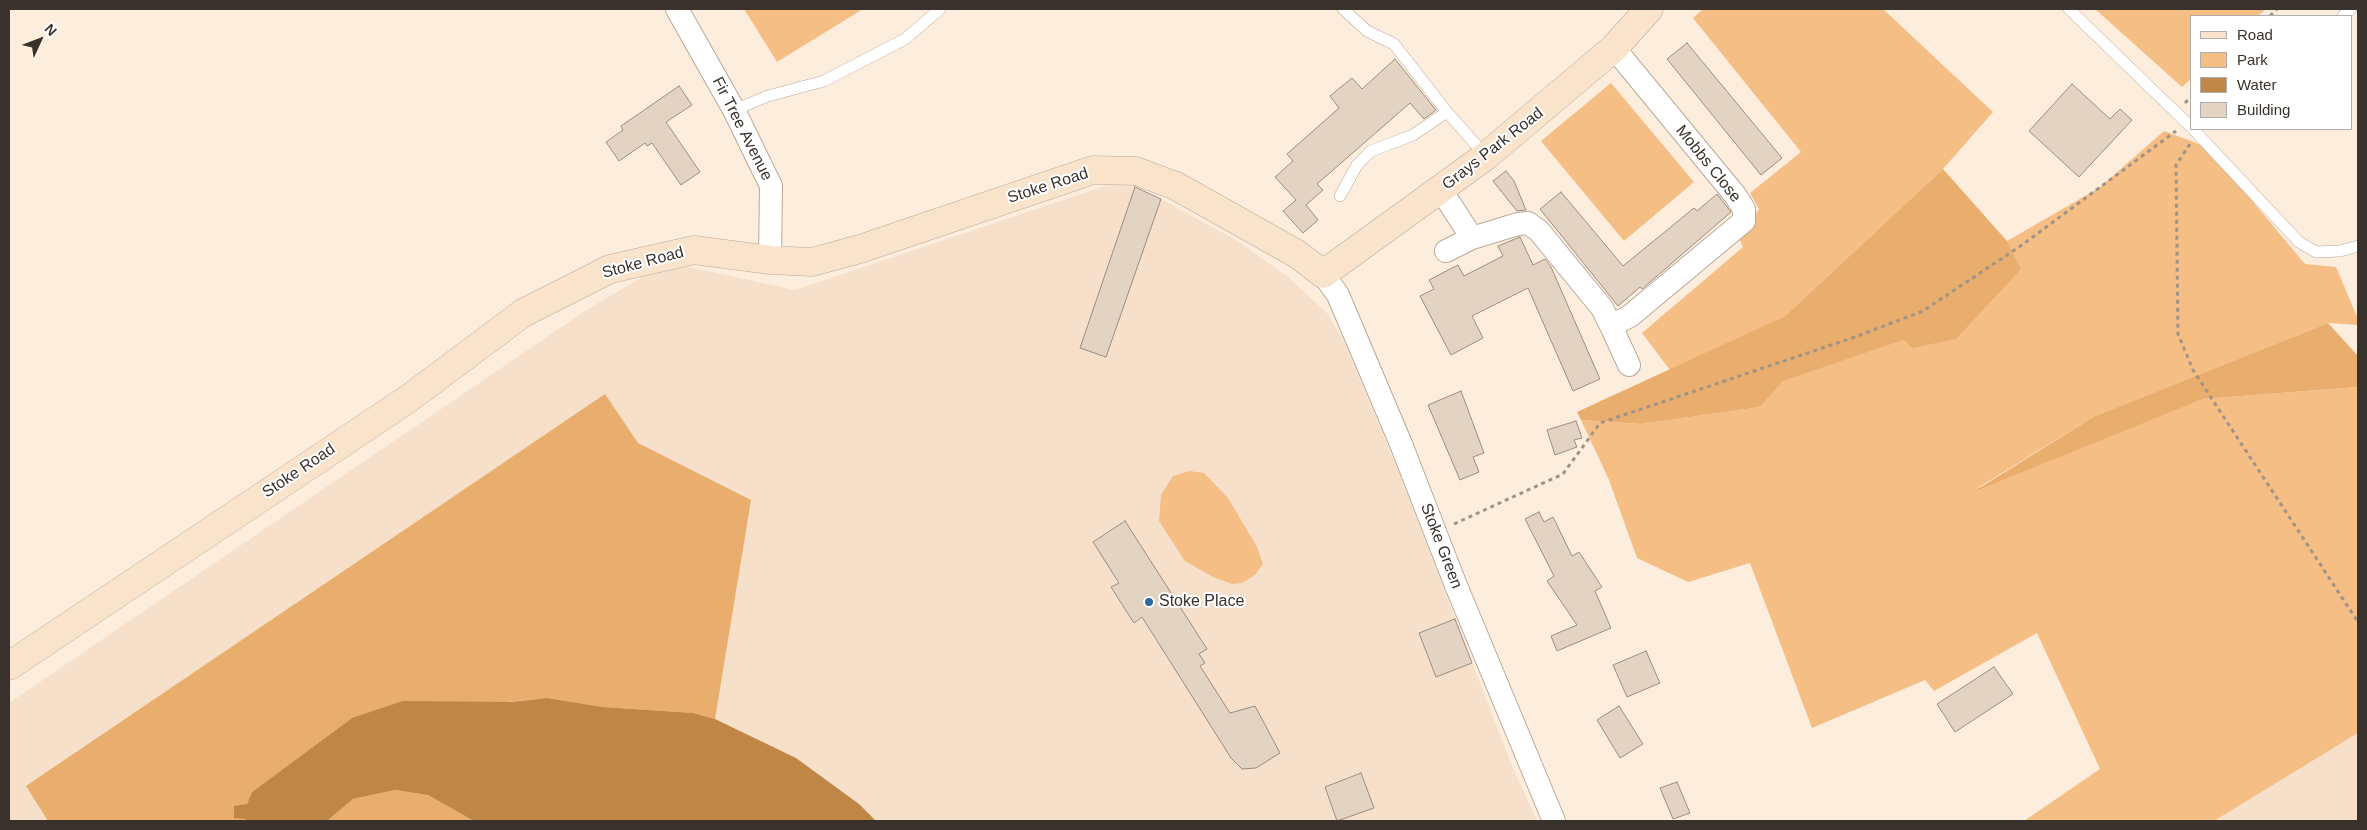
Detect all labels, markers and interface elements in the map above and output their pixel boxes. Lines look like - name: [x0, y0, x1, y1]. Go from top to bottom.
- north arrow: [15, 15, 65, 65]
- legend: [2190, 15, 2352, 130]
- text: N: [42, 21, 60, 39]
- text: Road: [2237, 26, 2273, 43]
- text: Park: [2237, 51, 2268, 68]
- street label: Fir Tree Avenue: [708, 74, 776, 184]
- text: Water: [2237, 76, 2276, 93]
- text: Building: [2237, 101, 2290, 118]
- street label: Grays Park Road: [1439, 104, 1547, 194]
- street label: Mobbs Close: [1671, 122, 1745, 206]
- street label: Stoke Road: [1005, 164, 1091, 208]
- street label: Stoke Road: [600, 243, 686, 283]
- street label: Stoke Road: [259, 440, 339, 502]
- street label: Stoke Green: [1416, 501, 1466, 591]
- place label: Stoke Place: [1159, 592, 1244, 612]
- marker: Stoke Place: [1143, 596, 1155, 608]

